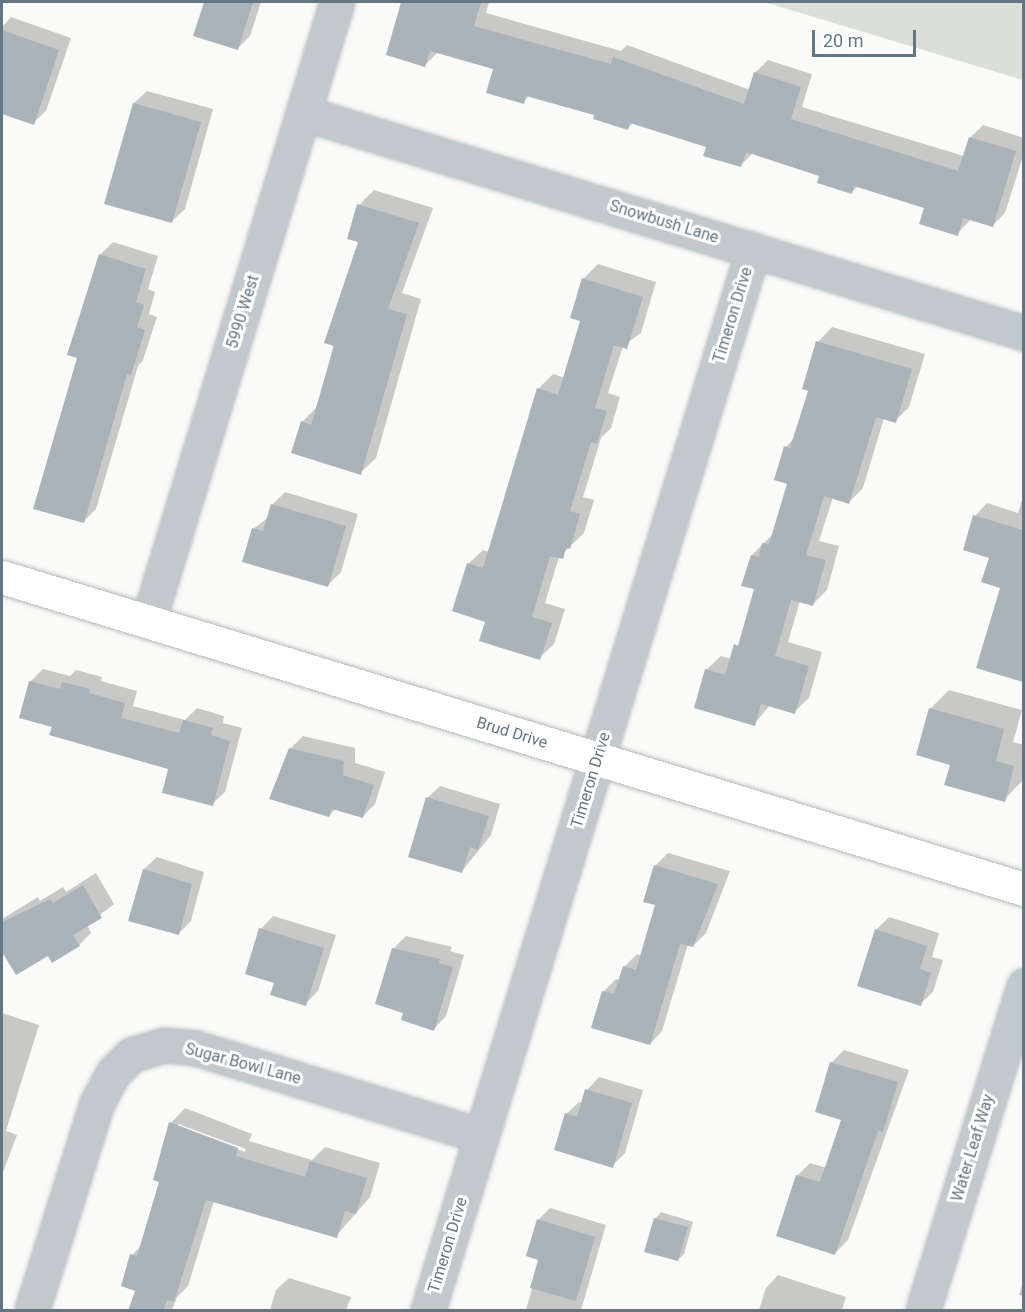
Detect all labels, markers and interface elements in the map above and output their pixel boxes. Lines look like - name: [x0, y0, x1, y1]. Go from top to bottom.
- scale bar: [815, 18, 918, 56]
- text: 20 m: [823, 30, 863, 51]
- street label: Snowbush Lane: [607, 196, 721, 248]
- street label: Timeron Drive: [709, 265, 757, 365]
- street label: 5990 West: [223, 273, 263, 351]
- street label: Brud Drive: [474, 713, 550, 753]
- street label: Timeron Drive: [567, 730, 615, 830]
- street label: Sugar Bowl Lane: [183, 1039, 303, 1089]
- street label: Water Leaf Way: [948, 1092, 998, 1204]
- street label: Timeron Drive: [424, 1195, 472, 1295]

